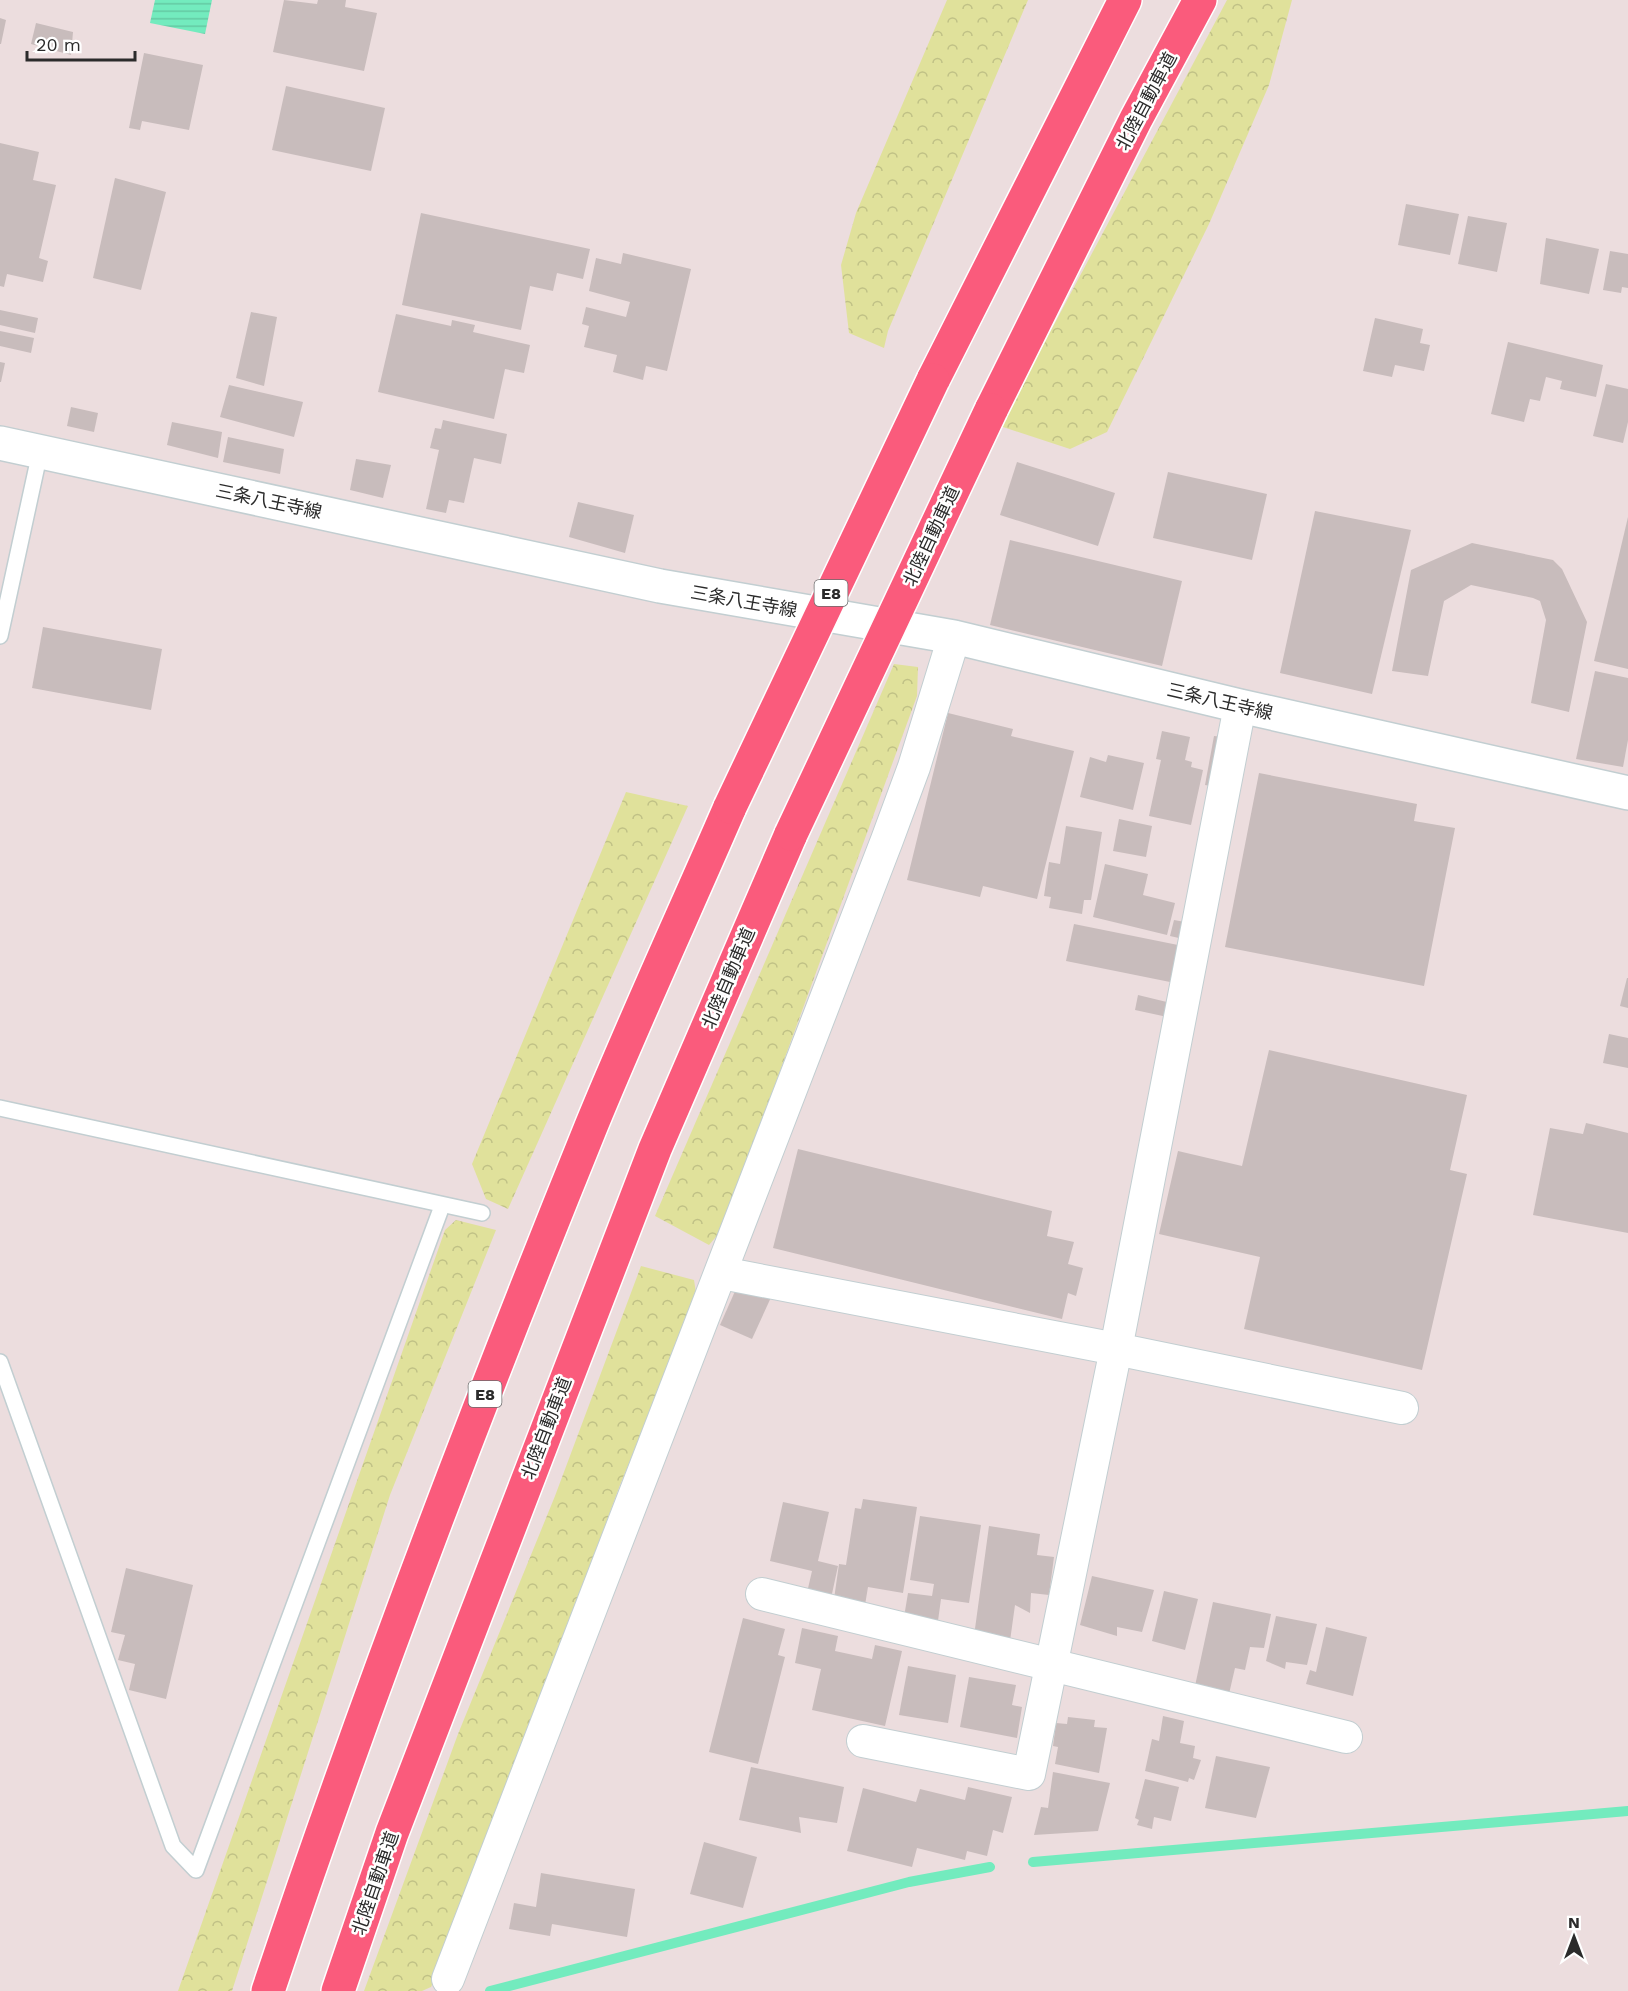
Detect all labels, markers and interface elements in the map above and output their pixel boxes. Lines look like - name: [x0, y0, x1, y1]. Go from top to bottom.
- scale bar: [27, 24, 135, 62]
- text: 20 m: [36, 34, 81, 55]
- street label: 北陸自動車道: [1111, 48, 1181, 154]
- street label: 三条八王寺線: [214, 480, 324, 522]
- street label: 北陸自動車道: [899, 483, 963, 589]
- road number: E8: [814, 580, 848, 606]
- street label: 三条八王寺線: [689, 581, 799, 621]
- street label: 三条八王寺線: [1165, 679, 1275, 723]
- street label: 北陸自動車道: [697, 924, 759, 1032]
- street label: 北陸自動車道: [517, 1374, 575, 1482]
- road number: E8: [468, 1381, 502, 1407]
- street label: 北陸自動車道: [347, 1829, 403, 1937]
- north arrow: [1544, 1907, 1604, 1967]
- text: N: [1568, 1913, 1580, 1932]

